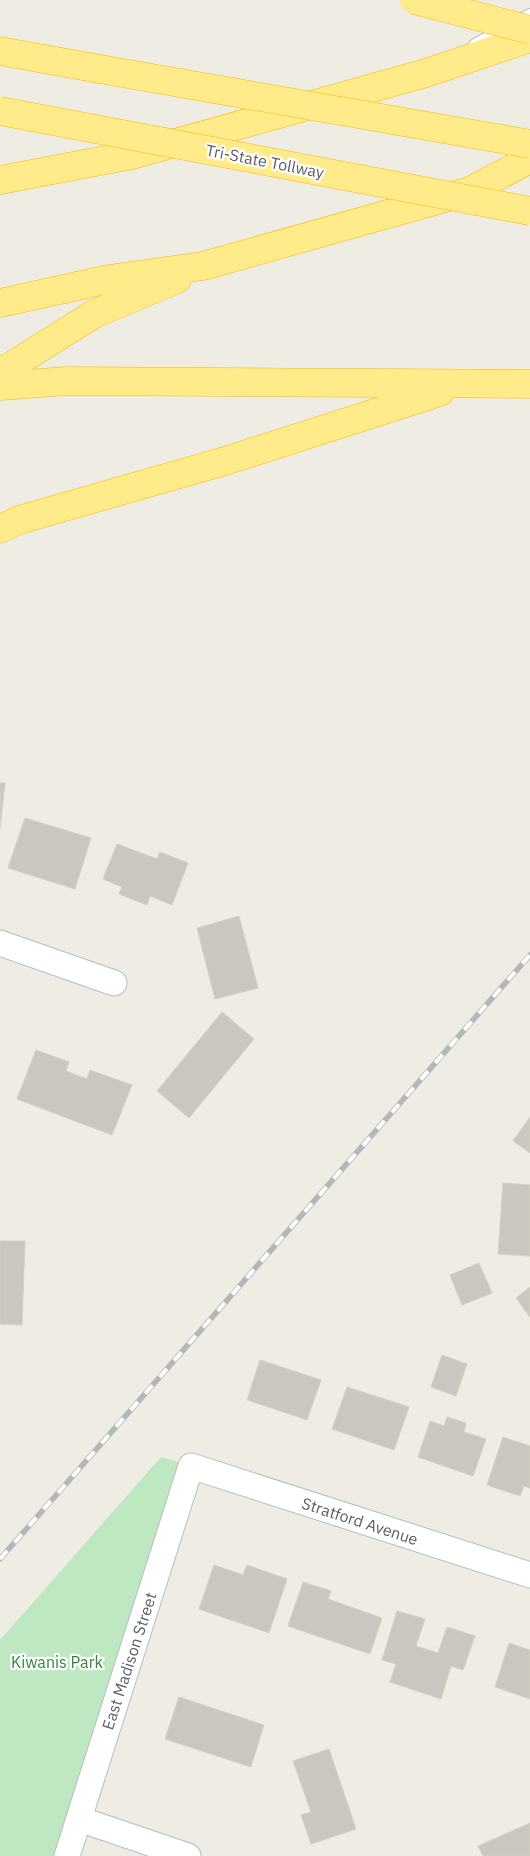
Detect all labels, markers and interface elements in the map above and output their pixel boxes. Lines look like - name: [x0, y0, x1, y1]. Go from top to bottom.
- street label: Tri-State Tollway: [204, 140, 326, 182]
- street label: Stratford Avenue: [299, 1493, 421, 1549]
- street label: East Madison Street: [97, 1590, 161, 1732]
- park label: Kiwanis Park: [11, 1652, 104, 1672]

